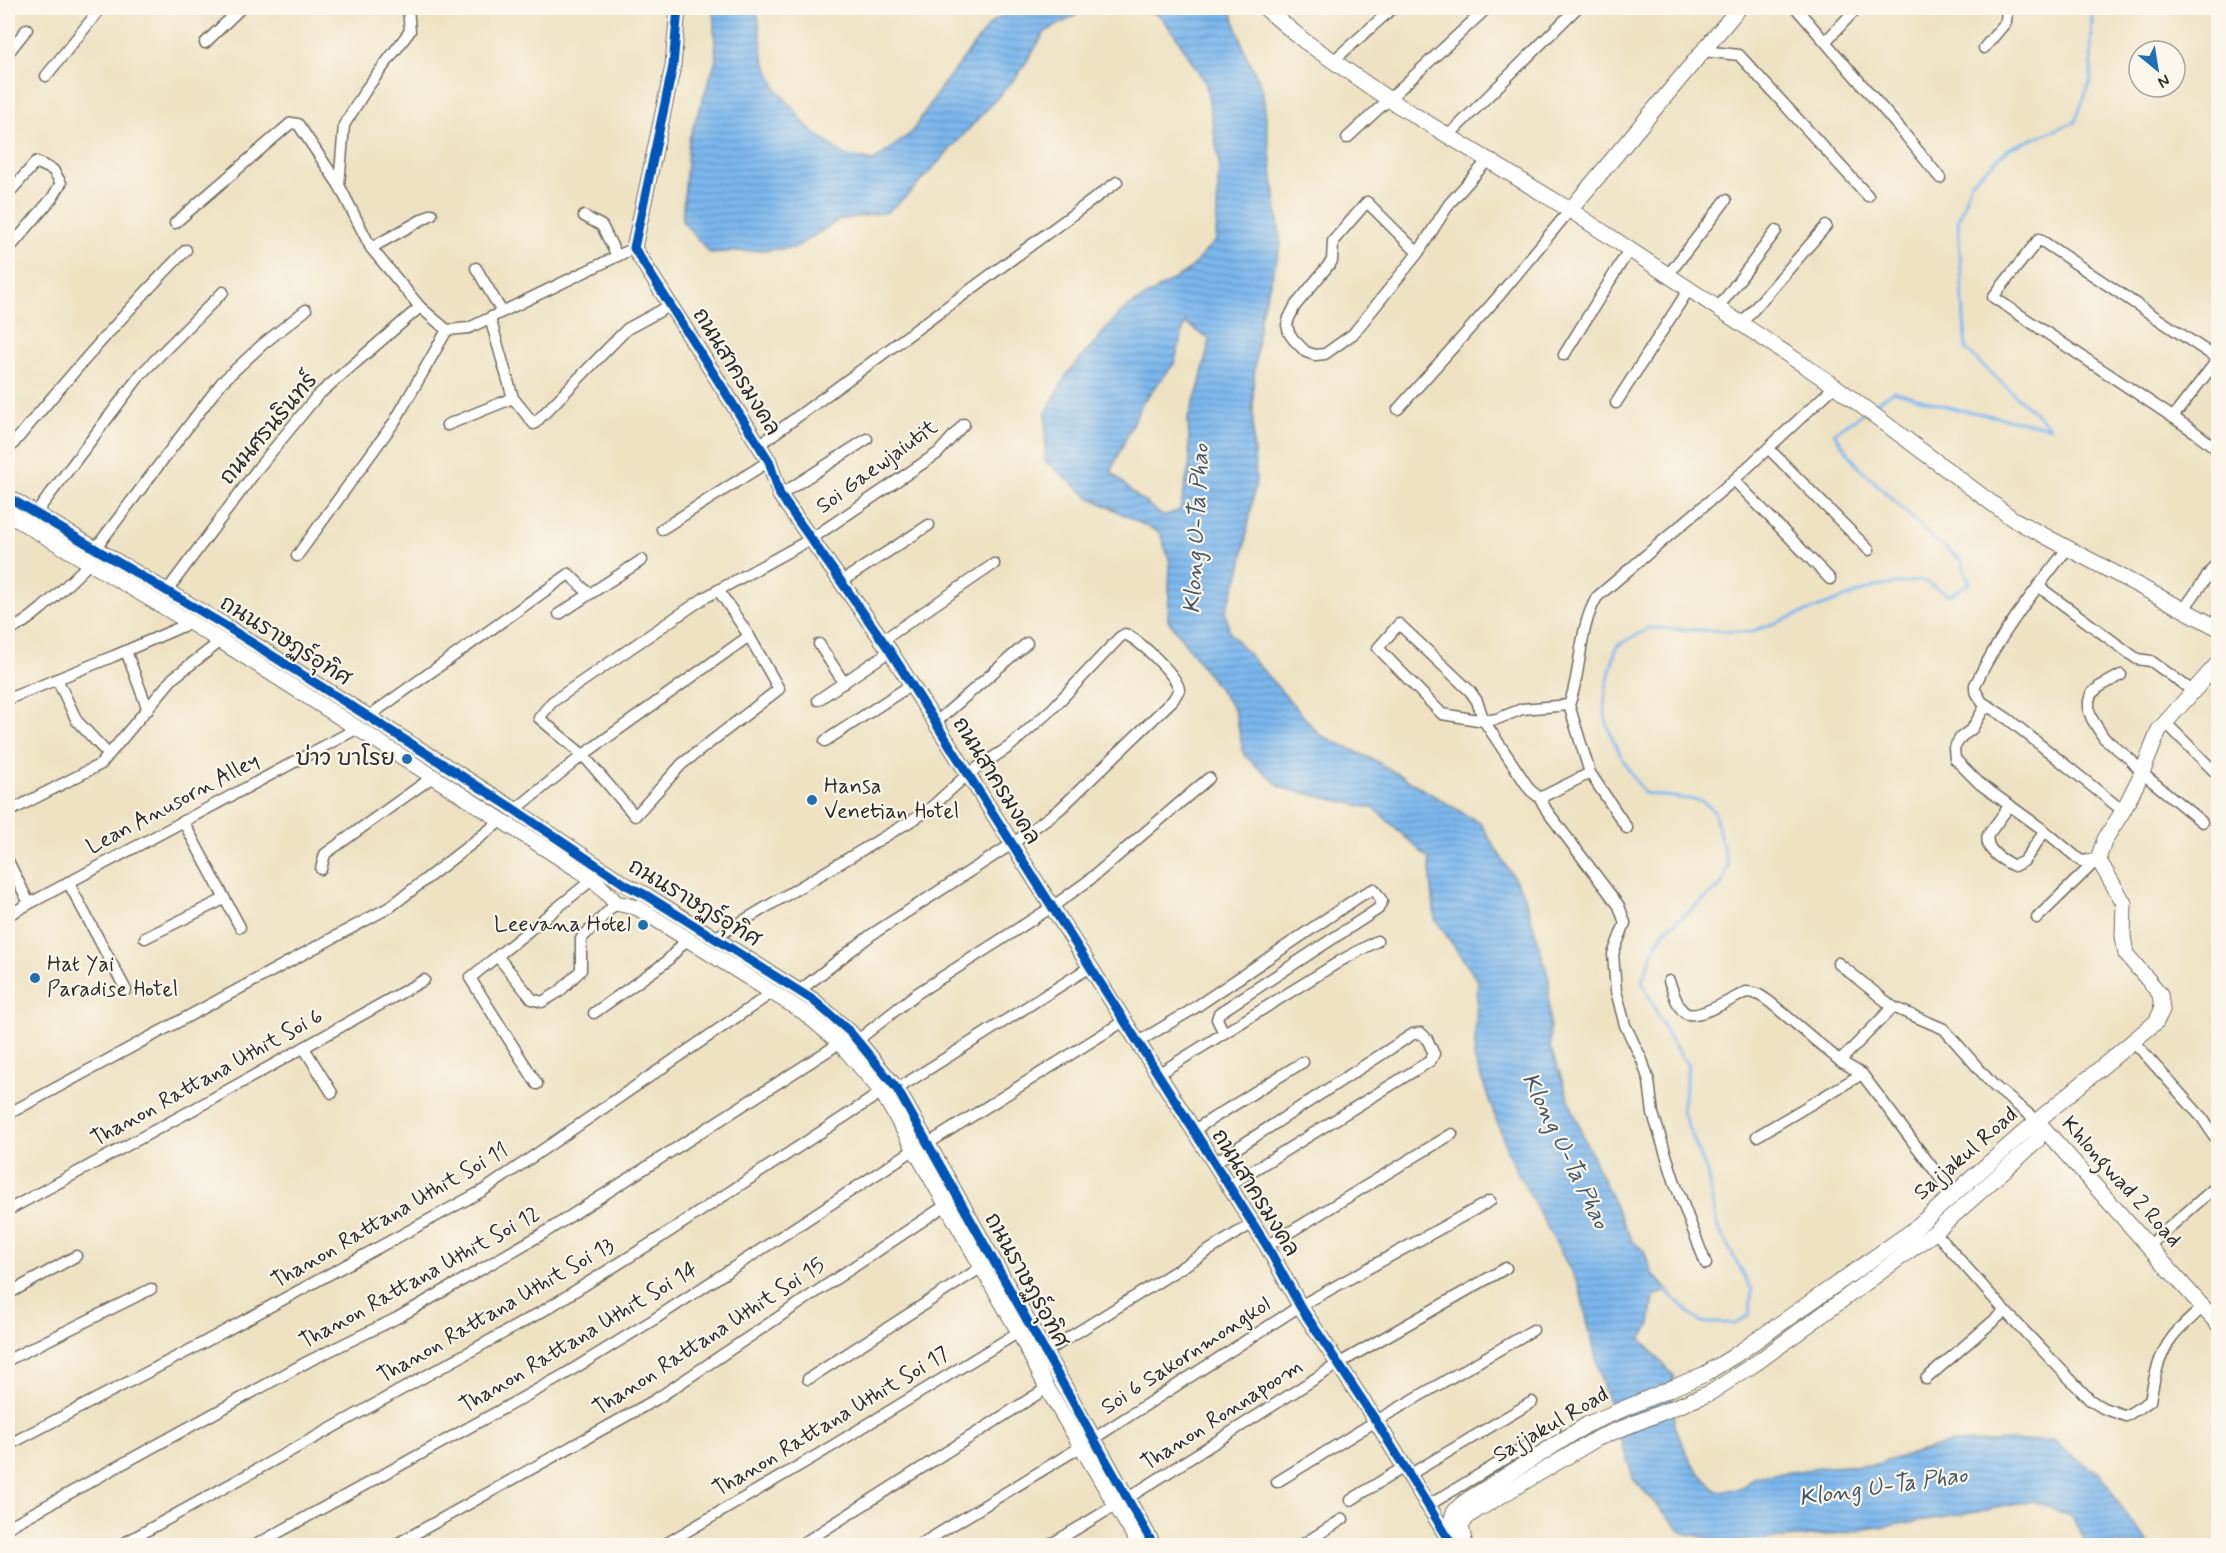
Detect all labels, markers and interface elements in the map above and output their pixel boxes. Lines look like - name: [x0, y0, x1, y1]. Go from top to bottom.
- north arrow: [2127, 39, 2187, 99]
- text: N: [2154, 69, 2174, 92]
- street label: ถนนสาครมงคล: [686, 303, 786, 441]
- street label: ถนนศรนรินทร์: [212, 366, 324, 491]
- street label: Soi Gaewjaiutit: [811, 413, 943, 521]
- water label: Klong U-Ta Phao: [1177, 443, 1217, 615]
- street label: ถนนราษฏร์อุทิศ: [214, 588, 358, 694]
- street label: ถนนสาครมงคล: [946, 712, 1046, 850]
- place label: บ่าว บาโรย: [295, 743, 395, 773]
- street label: Lean Anusorn Alley: [82, 747, 264, 861]
- marker: บ่าว บาโรย: [400, 752, 414, 766]
- place label: Hansa Venetian Hotel: [824, 773, 959, 826]
- marker: Hansa Venetian Hotel: [805, 793, 819, 807]
- street label: ถนนราษฏร์อุทิศ: [622, 851, 768, 955]
- place label: Leevana Hotel: [494, 911, 631, 939]
- marker: Leevana Hotel: [636, 918, 650, 932]
- place label: Hat Yai Paradise Hotel: [47, 951, 178, 1004]
- marker: Hat Yai Paradise Hotel: [28, 971, 42, 985]
- street label: Thanon Rattana Uthit Soi 6: [86, 1002, 328, 1154]
- water label: Klong U-Ta Phao: [1514, 1068, 1616, 1235]
- street label: Sajjakul Road: [1908, 1101, 2024, 1208]
- street label: Khlongwad 2 Road: [2052, 1111, 2187, 1255]
- street label: ถนนสาครมงคล: [1205, 1124, 1305, 1262]
- street label: Thanon Rattana Uthit Soi 11: [266, 1137, 514, 1295]
- street label: Thanon Rattana Uthit Soi 12: [295, 1200, 545, 1356]
- street label: ถนนราษฏร์อุทิศ: [977, 1207, 1077, 1354]
- street label: Thanon Rattana Uthit Soi 13: [373, 1232, 619, 1390]
- street label: Thanon Rattana Uthit Soi 15: [588, 1251, 830, 1423]
- street label: Thanon Rattana Uthit Soi 14: [455, 1256, 703, 1420]
- street label: Soi 6 Sakornmongkol: [1096, 1291, 1277, 1422]
- street label: Thanon Rattana Uthit Soi 17: [708, 1340, 954, 1504]
- street label: Thanon Ronnapoom: [1136, 1352, 1308, 1478]
- street label: Sajjakul Road: [1488, 1381, 1614, 1470]
- water label: Klong U-Ta Phao: [1797, 1460, 1970, 1514]

